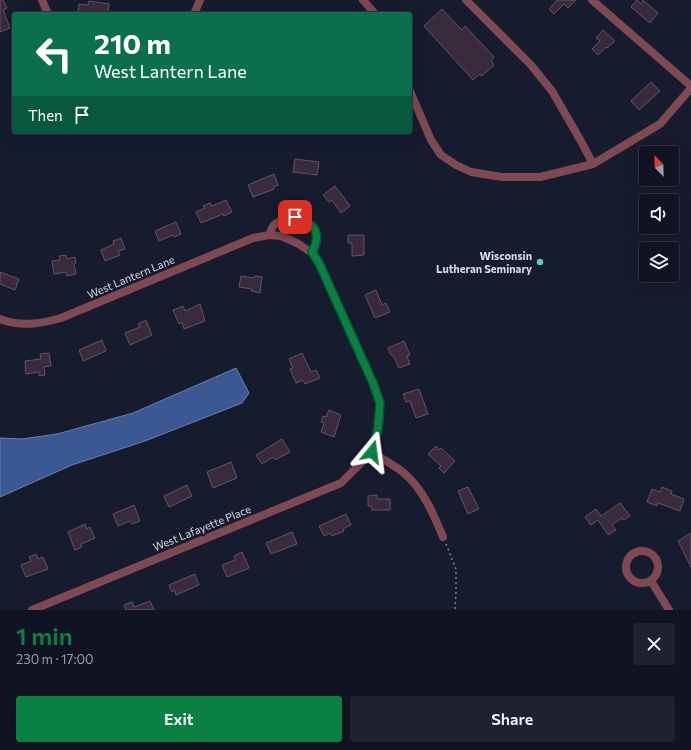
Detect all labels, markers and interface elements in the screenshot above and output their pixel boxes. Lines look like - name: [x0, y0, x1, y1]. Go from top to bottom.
- text: 210 m: [94, 26, 171, 60]
- icon: left: [28, 28, 80, 80]
- text: West Lantern Lane: [94, 60, 247, 82]
- icon: arrive: [71, 104, 93, 126]
- text: Then: [28, 106, 63, 124]
- north arrow: [639, 146, 679, 186]
- map controls: [639, 146, 679, 282]
- button: sound: [639, 194, 679, 234]
- pin: [278, 200, 312, 234]
- icon: arrive: [284, 206, 306, 228]
- button: layers: [639, 242, 679, 282]
- place label: Wisconsin Lutheran Seminary: [436, 249, 532, 275]
- street label: West Lantern Lane: [85, 252, 177, 301]
- marker: Wisconsin Lutheran Seminary: [535, 257, 545, 267]
- position arrow: [351, 431, 393, 473]
- street label: West Lafayette Place: [151, 502, 253, 553]
- text: 1 min: [16, 621, 73, 650]
- button: close: [633, 623, 675, 665]
- text: 230 m · 17:00: [16, 651, 93, 667]
- button: Exit: [16, 696, 342, 742]
- button: Share: [350, 696, 675, 742]

